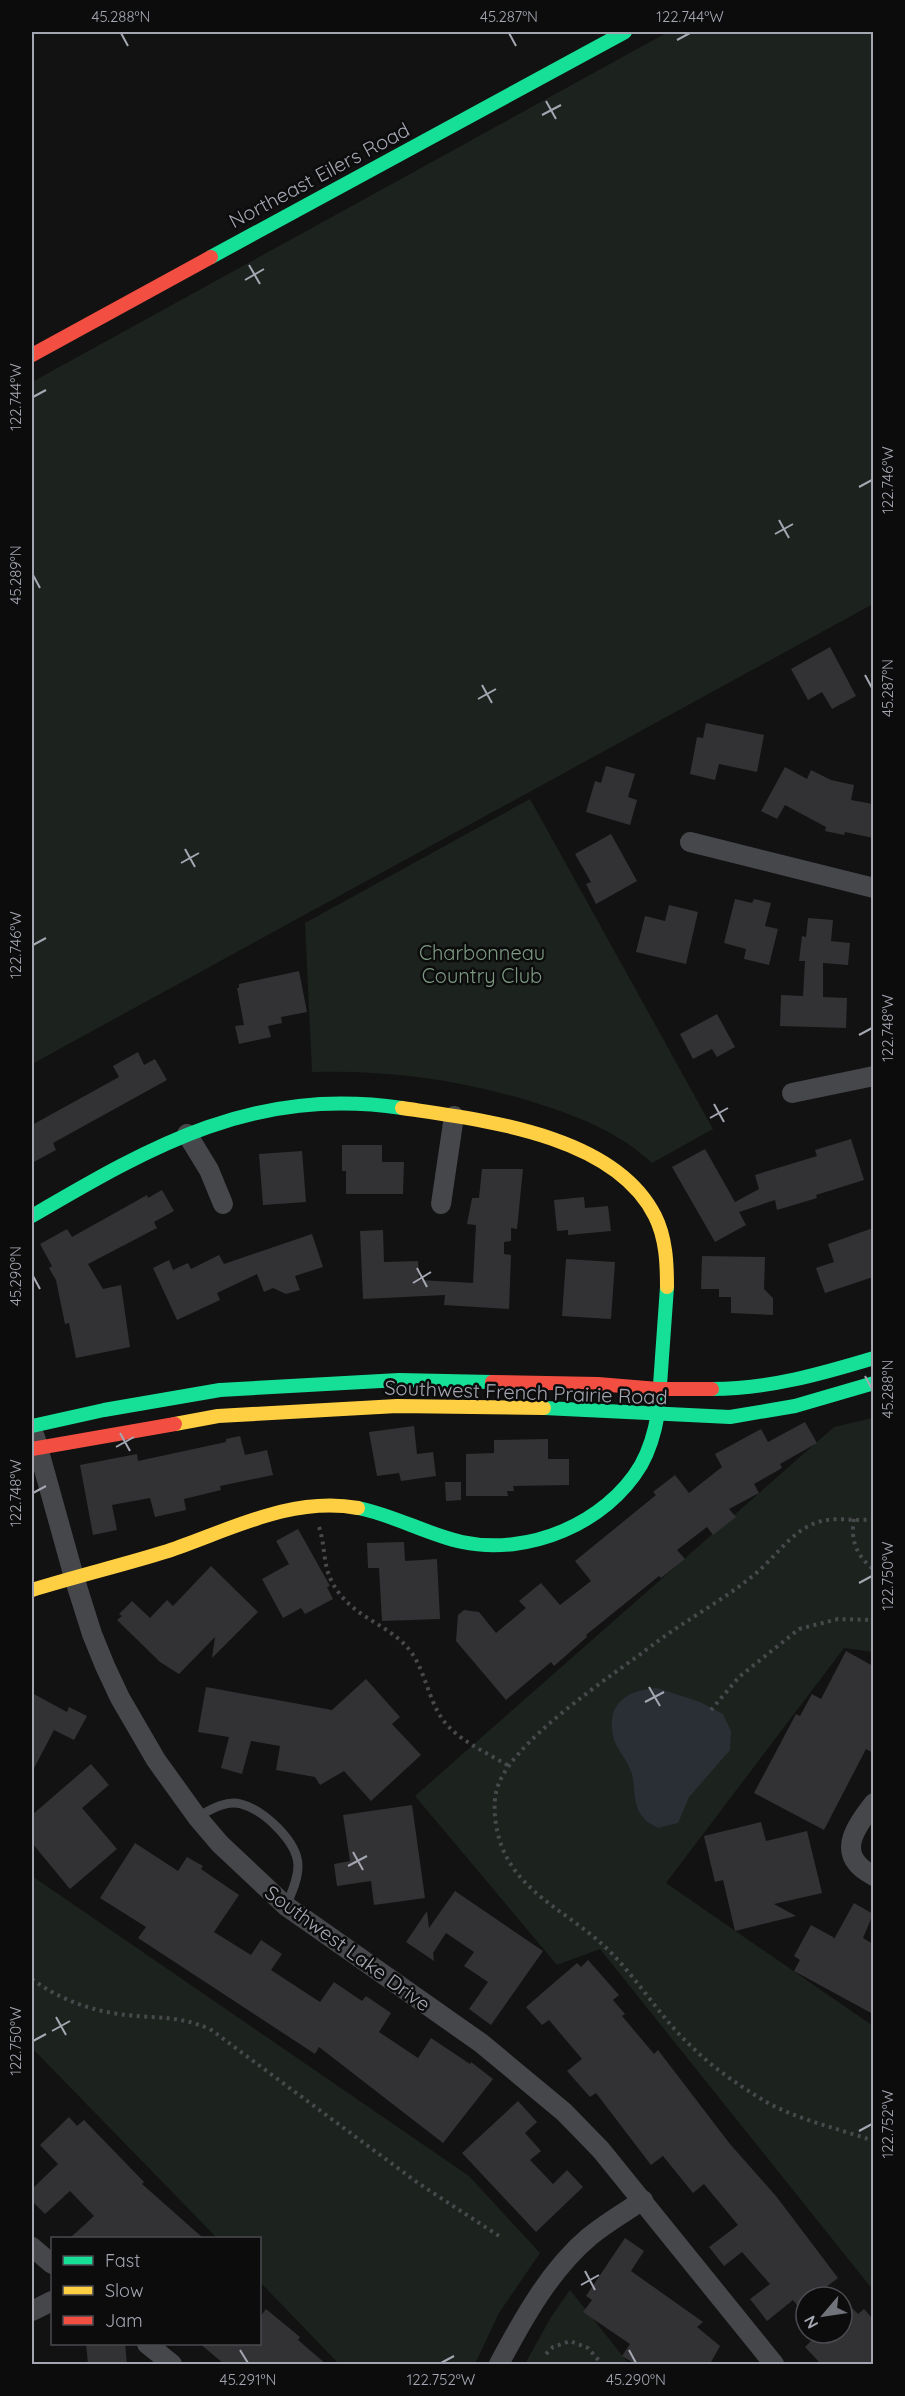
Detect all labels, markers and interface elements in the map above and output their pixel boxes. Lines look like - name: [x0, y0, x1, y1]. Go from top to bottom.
- text: 45.288°N: [92, 7, 150, 26]
- text: 45.287°N: [480, 7, 538, 26]
- text: 122.744°W: [656, 7, 724, 26]
- street label: Northeast Eilers Road: [224, 117, 414, 233]
- text: 122.744°W: [6, 363, 25, 431]
- text: 122.746°W: [878, 446, 897, 514]
- text: 45.289°N: [6, 545, 25, 605]
- text: 45.287°N: [878, 659, 897, 717]
- text: 122.746°W: [6, 911, 25, 979]
- park label: Charbonneau Country Club: [419, 940, 545, 988]
- text: 122.748°W: [878, 994, 897, 1062]
- text: 45.290°N: [6, 1246, 25, 1306]
- text: 45.288°N: [878, 1360, 897, 1418]
- street label: Southwest French Prairie Road: [384, 1375, 668, 1409]
- text: 122.748°W: [6, 1459, 25, 1527]
- text: 122.750°W: [878, 1541, 897, 1611]
- street label: Southwest Lake Drive: [260, 1879, 436, 2017]
- text: 122.750°W: [6, 2006, 25, 2076]
- text: 122.752°W: [878, 2089, 897, 2158]
- legend: [51, 2237, 261, 2345]
- text: Fast: [105, 2249, 140, 2272]
- text: Slow: [105, 2279, 143, 2302]
- north arrow: [794, 2285, 854, 2345]
- text: Jam: [105, 2309, 143, 2332]
- text: N: [799, 2312, 822, 2332]
- text: 45.291°N: [220, 2370, 276, 2389]
- text: 122.752°W: [407, 2370, 476, 2389]
- text: 45.290°N: [606, 2370, 666, 2389]

